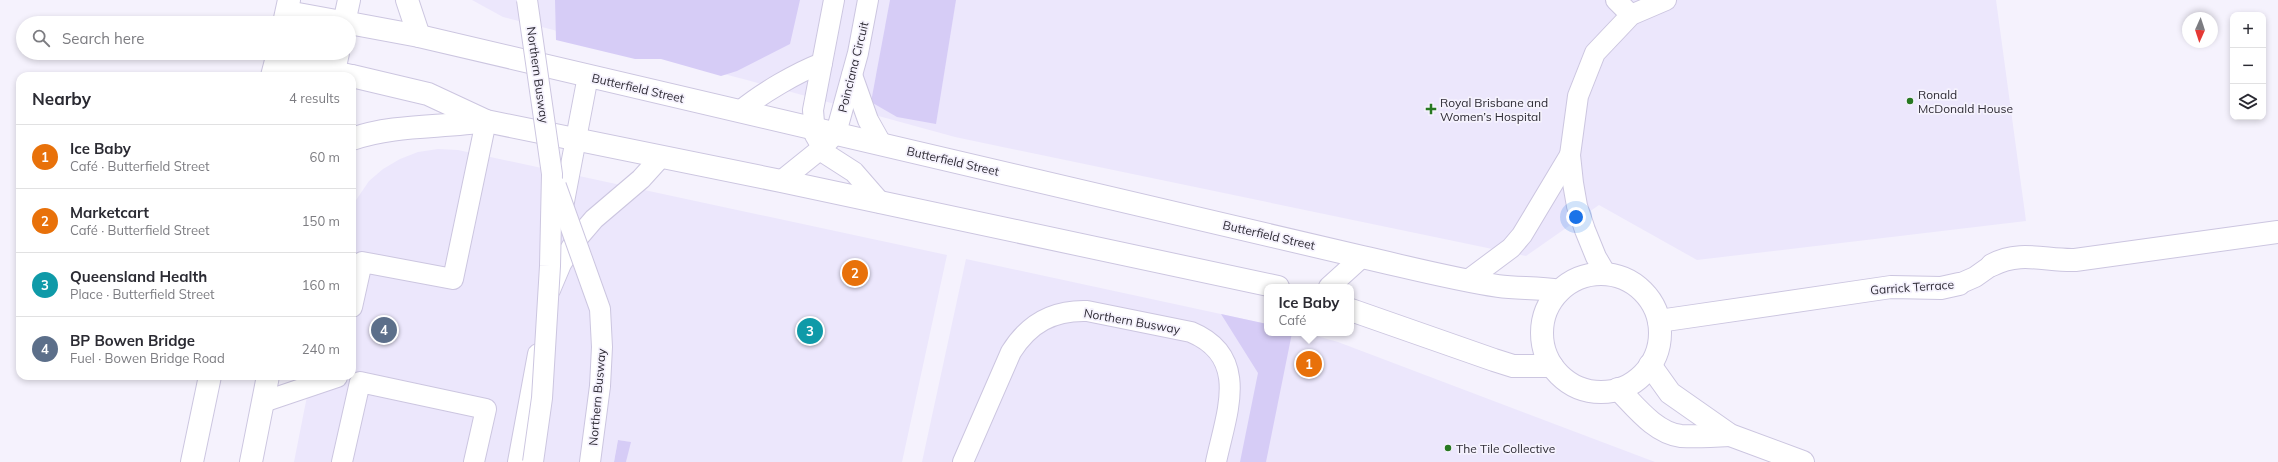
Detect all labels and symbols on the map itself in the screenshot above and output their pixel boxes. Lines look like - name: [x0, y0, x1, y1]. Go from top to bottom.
- north arrow: [2182, 12, 2218, 48]
- street label: Poinciana Circuit: [834, 20, 872, 114]
- street label: Northern Busway: [524, 26, 552, 125]
- street label: Butterfield Street: [590, 70, 686, 106]
- place label: Ronald McDonald House: [1918, 87, 2013, 116]
- place label: Royal Brisbane and Women’s Hospital: [1440, 95, 1548, 124]
- marker: Ronald McDonald House: [1905, 96, 1915, 106]
- marker: Royal Brisbane and Women’s Hospital: [1425, 103, 1437, 115]
- street label: Butterfield Street: [905, 143, 1001, 179]
- your location: [1566, 207, 1586, 227]
- street label: Butterfield Street: [1221, 217, 1317, 253]
- pin: 2: [842, 258, 868, 288]
- street label: Garrick Terrace: [1870, 277, 1954, 297]
- street label: Northern Busway: [1083, 305, 1182, 337]
- pin: 4: [371, 315, 397, 345]
- pin: 3: [797, 316, 823, 346]
- street label: Northern Busway: [585, 347, 609, 446]
- pin: 1: [1296, 349, 1322, 379]
- place label: The Tile Collective: [1456, 441, 1555, 456]
- marker: The Tile Collective: [1443, 443, 1453, 453]

